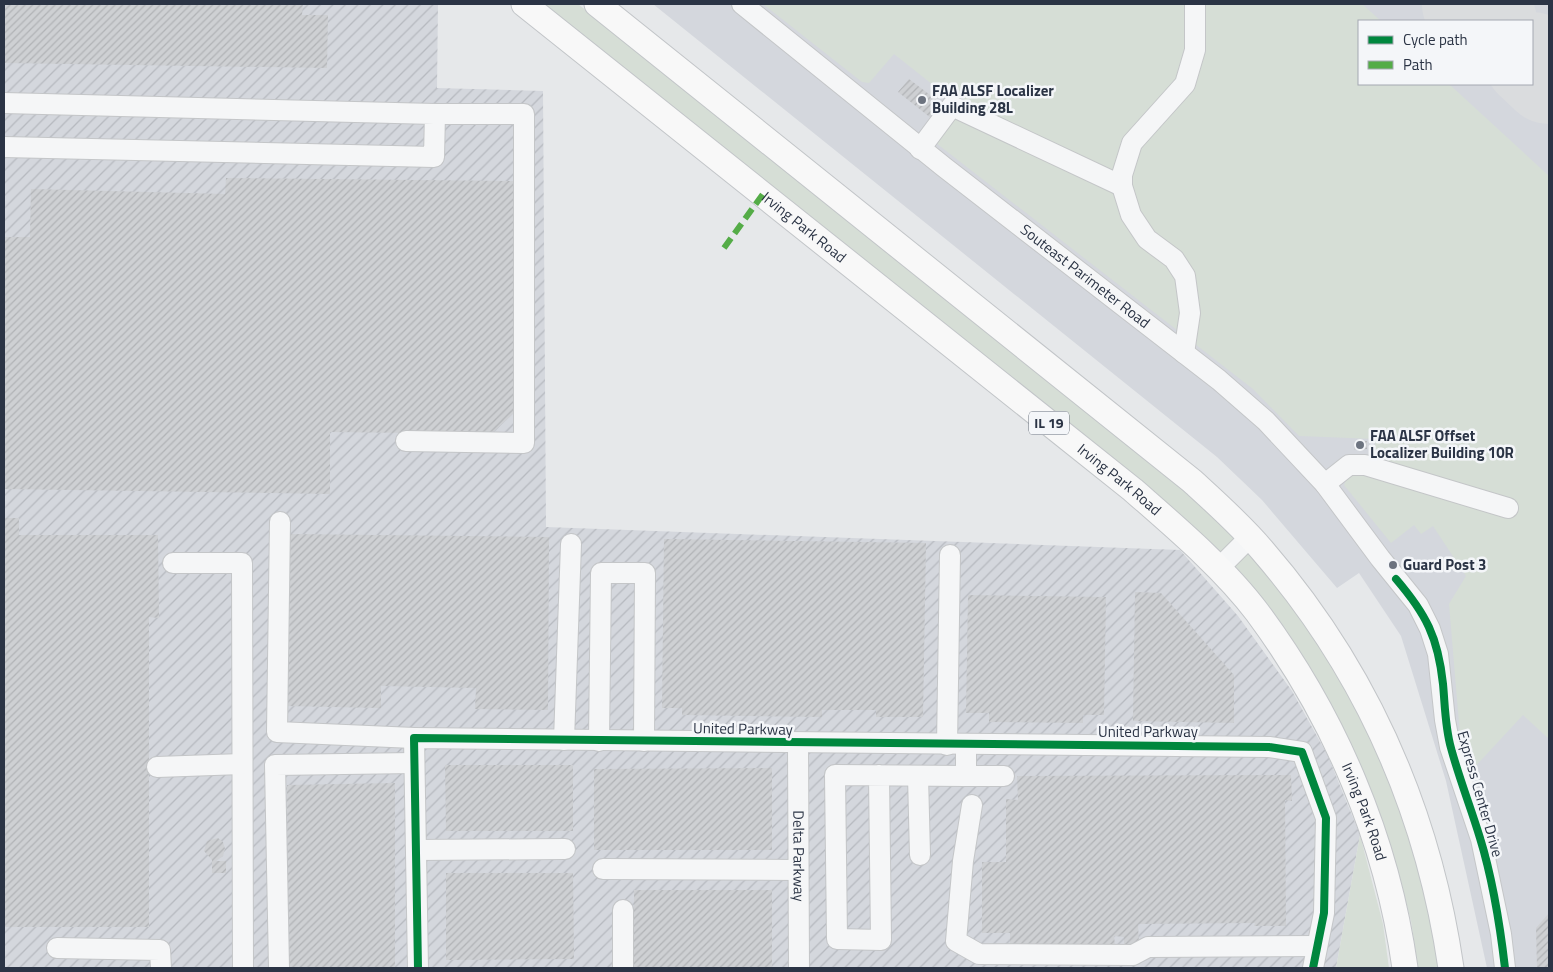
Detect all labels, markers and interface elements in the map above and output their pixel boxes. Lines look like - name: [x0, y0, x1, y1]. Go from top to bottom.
- legend: [1358, 20, 1533, 85]
- text: Cycle path: [1403, 28, 1468, 51]
- text: Path: [1403, 53, 1433, 76]
- place label: FAA ALSF Localizer Building 28L: [932, 79, 1054, 119]
- marker: FAA ALSF Localizer Building 28L: [916, 94, 928, 106]
- street label: Irving Park Road: [757, 186, 852, 268]
- street label: Souteast Parimeter Road: [1016, 218, 1155, 334]
- road number: IL 19: [1029, 412, 1069, 434]
- place label: FAA ALSF Offset Localizer Building 10R: [1370, 424, 1514, 464]
- street label: Irving Park Road: [1072, 438, 1167, 521]
- marker: FAA ALSF Offset Localizer Building 10R: [1354, 439, 1366, 451]
- place label: Guard Post 3: [1403, 553, 1486, 576]
- marker: Guard Post 3: [1387, 559, 1399, 571]
- street label: United Parkway: [693, 716, 793, 741]
- street label: United Parkway: [1098, 720, 1198, 743]
- street label: Express Center Drive: [1451, 728, 1510, 860]
- street label: Irving Park Road: [1336, 759, 1393, 863]
- street label: Delta Parkway: [787, 810, 811, 902]

